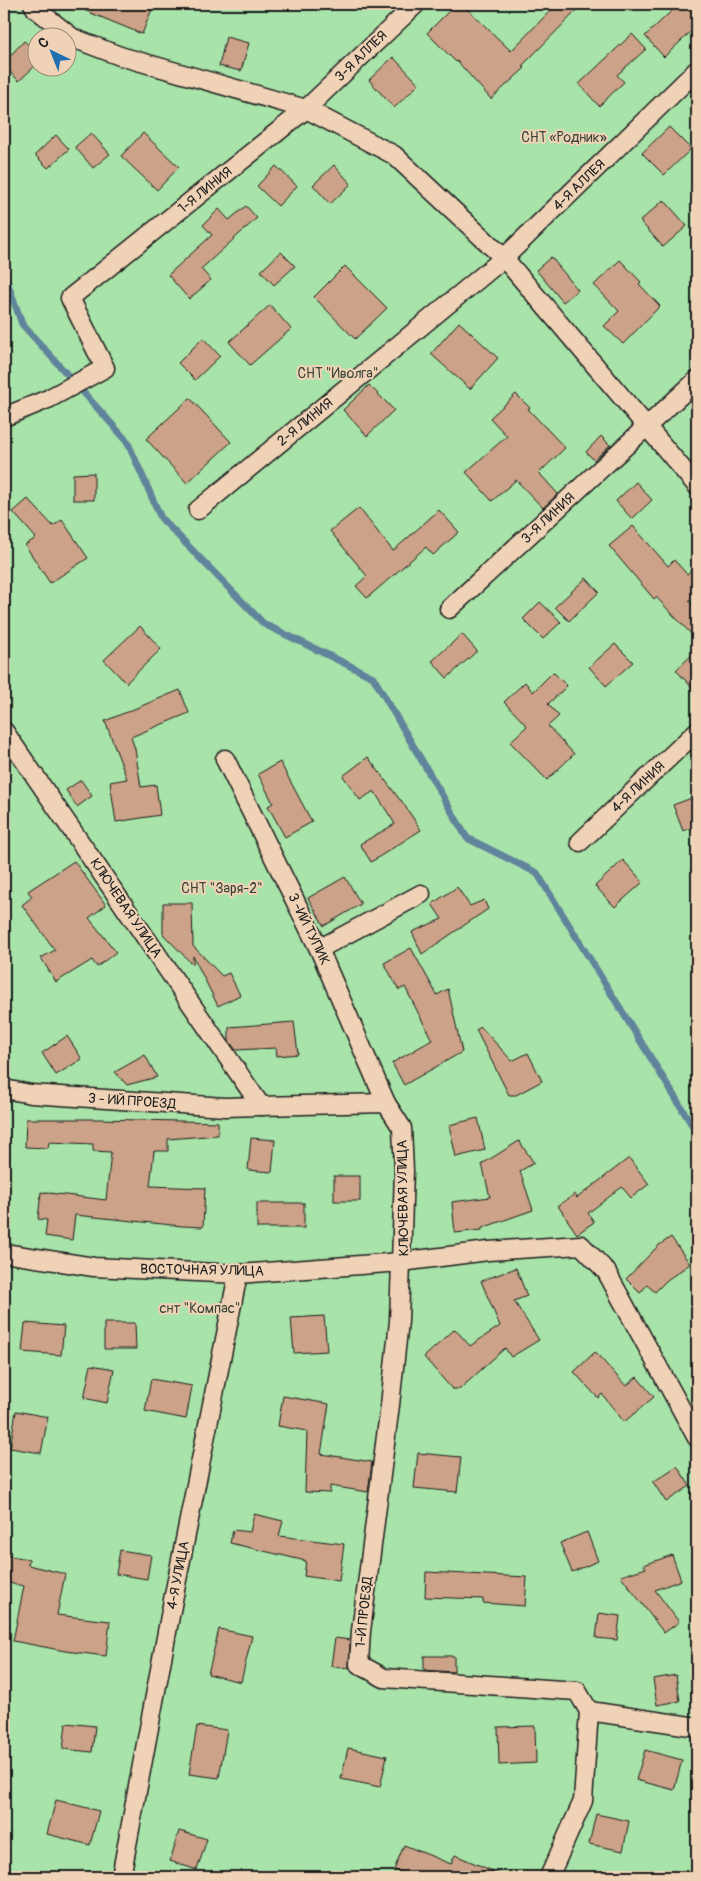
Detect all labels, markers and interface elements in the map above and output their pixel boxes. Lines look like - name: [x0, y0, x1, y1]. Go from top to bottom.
- street label: 3-Я АЛЛЕЯ: [331, 27, 391, 85]
- north arrow: [28, 28, 78, 78]
- text: С: [35, 33, 53, 52]
- park label: СНТ «Родник»: [521, 129, 607, 146]
- street label: 4-Я АЛЛЕЯ: [549, 156, 609, 214]
- street label: 1-Я ЛИНИЯ: [174, 163, 236, 217]
- park label: СНТ "Иволга": [297, 365, 379, 382]
- street label: 2-Я ЛИНИЯ: [274, 394, 336, 450]
- street label: 3-Я ЛИНИЯ: [518, 489, 578, 547]
- street label: 4-Я ЛИНИЯ: [608, 758, 668, 816]
- street label: КЛЮЧЕВАЯ УЛИЦА: [86, 855, 166, 961]
- park label: СНТ "Заря-2": [181, 880, 263, 897]
- street label: 3 -ИЙ ТУПИК: [284, 890, 334, 968]
- street label: 3 - ИЙ ПРОЕЗД: [87, 1089, 177, 1113]
- street label: КЛЮЧЕВАЯ УЛИЦА: [393, 1140, 413, 1256]
- street label: ВОСТОЧНАЯ УЛИЦА: [140, 1260, 264, 1280]
- park label: снт "Компас": [159, 1300, 241, 1317]
- street label: 4-Я УЛИЦА: [163, 1539, 193, 1611]
- street label: 1-Й ПРОЕЗД: [352, 1575, 376, 1648]

